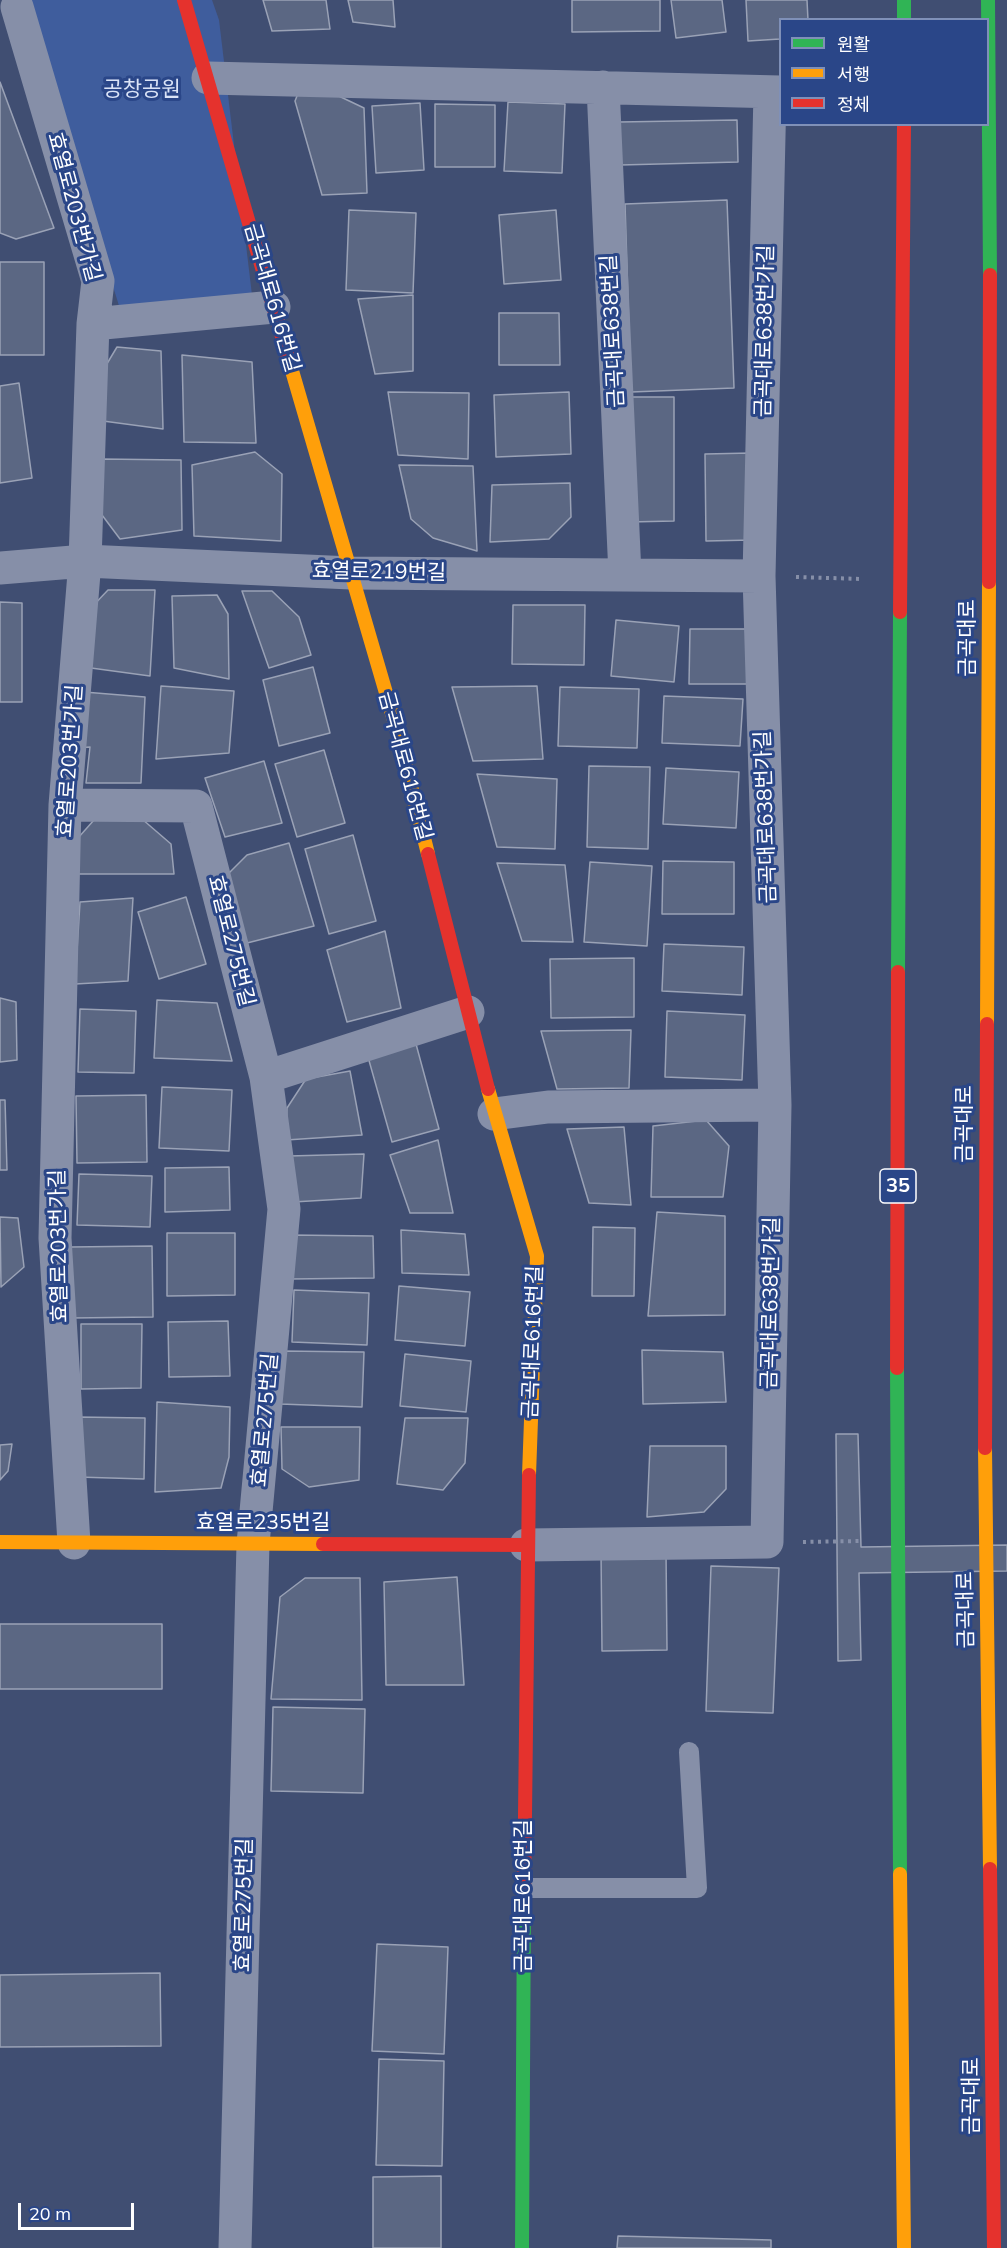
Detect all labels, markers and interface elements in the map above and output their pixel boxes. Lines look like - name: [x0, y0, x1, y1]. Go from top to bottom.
- legend: [779, 18, 989, 126]
- text: 원활: [837, 33, 870, 56]
- text: 서행: [837, 63, 870, 86]
- park label: 공창공원: [103, 77, 181, 103]
- text: 정체: [837, 93, 870, 116]
- street label: 효열로203번가길: [42, 129, 106, 285]
- street label: 금곡대로616번길: [239, 221, 305, 375]
- street label: 금곡대로638번가길: [751, 244, 779, 418]
- street label: 금곡대로638번길: [596, 254, 630, 408]
- street label: 효열로219번길: [312, 558, 446, 586]
- street label: 금곡대로: [955, 599, 981, 677]
- street label: 효열로203번가길: [52, 683, 88, 839]
- street label: 금곡대로616번길: [373, 688, 437, 844]
- street label: 금곡대로638번가길: [750, 730, 782, 904]
- street label: 효열로275번길: [203, 873, 259, 1009]
- street label: 금곡대로: [952, 1085, 978, 1163]
- street label: 효열로203번가길: [45, 1169, 73, 1323]
- road number: 35: [880, 1169, 916, 1203]
- street label: 금곡대로638번가길: [757, 1216, 785, 1390]
- street label: 금곡대로616번길: [518, 1265, 548, 1419]
- street label: 효열로275번길: [247, 1352, 283, 1488]
- street label: 효열로235번길: [196, 1510, 330, 1536]
- street label: 금곡대로: [953, 1571, 979, 1649]
- street label: 금곡대로616번길: [511, 1819, 537, 1973]
- street label: 효열로275번길: [230, 1838, 258, 1972]
- street label: 금곡대로: [959, 2057, 985, 2135]
- scale bar: [21, 2191, 136, 2229]
- text: 20 m: [29, 2202, 71, 2225]

